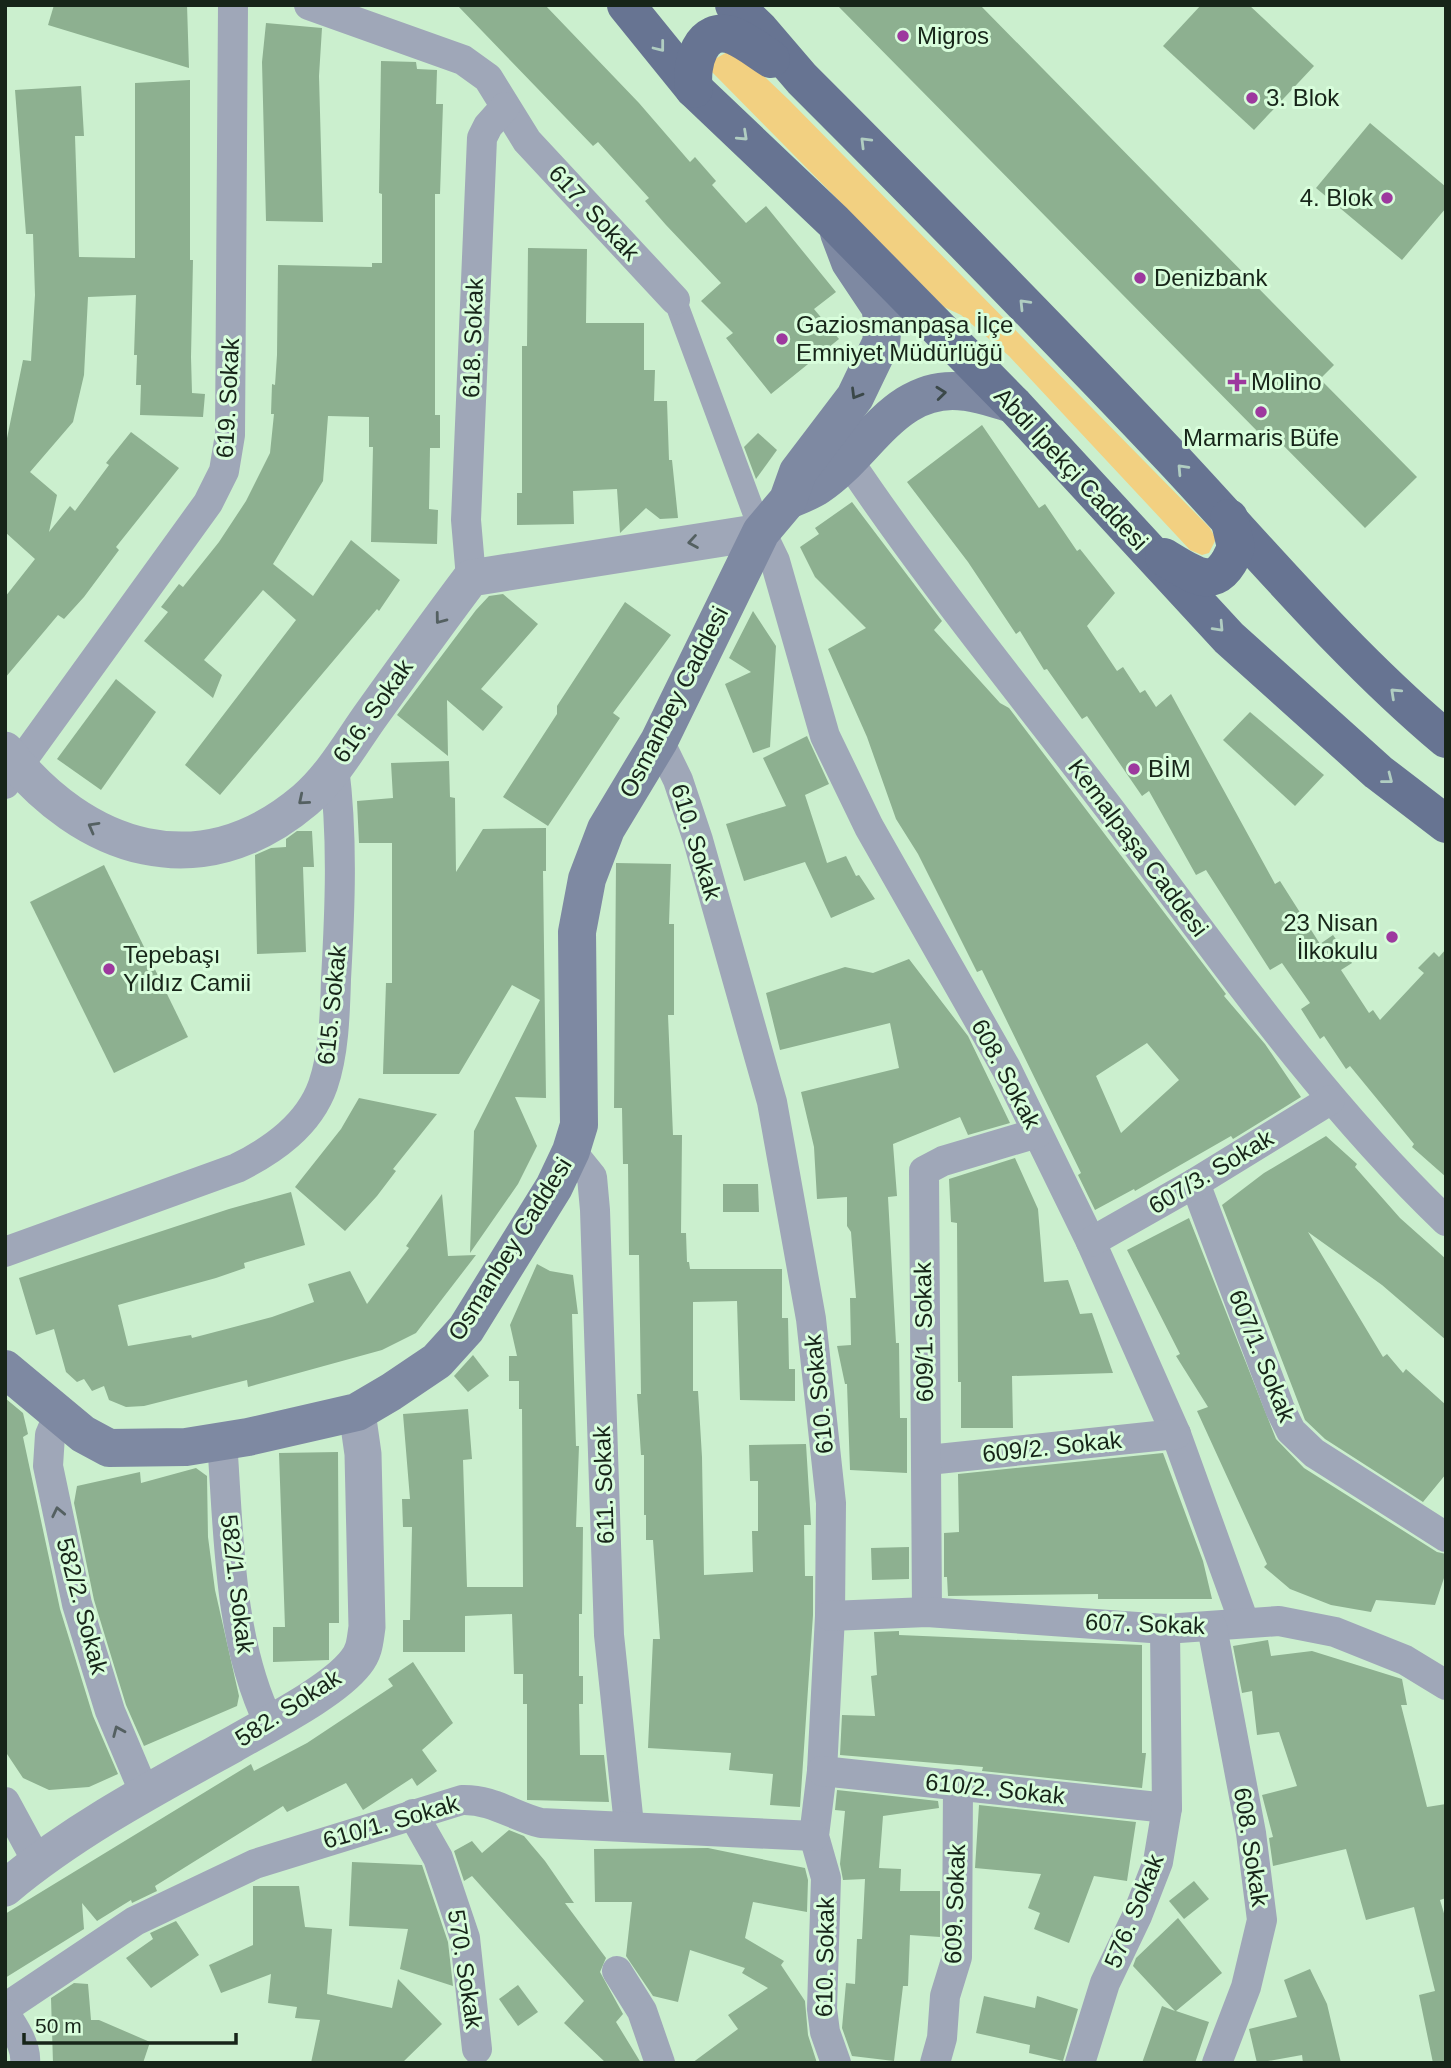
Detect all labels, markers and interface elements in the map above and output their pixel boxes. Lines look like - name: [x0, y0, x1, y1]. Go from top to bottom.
- place label: Migros: [917, 22, 989, 49]
- marker: Migros: [895, 28, 911, 44]
- one-way arrow: [652, 39, 665, 51]
- place label: 3. Blok: [1266, 84, 1340, 111]
- marker: 3. Blok: [1244, 90, 1260, 106]
- one-way arrow: [735, 127, 748, 140]
- one-way arrow: [861, 138, 873, 150]
- street label: 617. Sokak: [544, 160, 646, 267]
- place label: 4. Blok: [1300, 184, 1374, 211]
- marker: 4. Blok: [1379, 190, 1395, 206]
- place label: Denizbank: [1154, 264, 1268, 291]
- marker: Denizbank: [1132, 270, 1148, 286]
- street label: 618. Sokak: [457, 277, 488, 398]
- one-way arrow: [1020, 300, 1033, 313]
- place label: Gaziosmanpaşa İlçe Emniyet Müdürlüğü: [796, 311, 1013, 366]
- marker: Gaziosmanpaşa İlçe Emniyet Müdürlüğü: [774, 331, 790, 347]
- street label: 619. Sokak: [211, 336, 244, 459]
- place label: Molino: [1251, 368, 1322, 395]
- marker: Molino: [1229, 374, 1245, 390]
- street label: Abdi İpekçi Caddesi: [989, 382, 1154, 555]
- one-way arrow: [935, 385, 947, 400]
- one-way arrow: [851, 387, 864, 400]
- marker: Marmaris Büfe: [1253, 404, 1269, 420]
- place label: Marmaris Büfe: [1183, 424, 1339, 451]
- one-way arrow: [1178, 464, 1190, 477]
- one-way arrow: [687, 534, 699, 549]
- street label: Osmanbey Caddesi: [614, 602, 733, 802]
- one-way arrow: [436, 611, 449, 624]
- one-way arrow: [1210, 619, 1223, 632]
- street label: 616. Sokak: [327, 653, 419, 768]
- one-way arrow: [1390, 689, 1403, 702]
- street label: Kemalpaşa Caddesi: [1063, 754, 1214, 942]
- place label: BİM: [1148, 755, 1191, 782]
- marker: BİM: [1126, 761, 1142, 777]
- one-way arrow: [1380, 771, 1392, 784]
- street label: 610. Sokak: [666, 780, 727, 904]
- one-way arrow: [298, 791, 311, 804]
- one-way arrow: [88, 822, 100, 835]
- place label: 23 Nisan İlkokulu: [1283, 909, 1378, 964]
- marker: 23 Nisan İlkokulu: [1384, 929, 1400, 945]
- place label: Tepebaşı Yıldız Camii: [123, 941, 251, 996]
- street label: 615. Sokak: [312, 943, 351, 1066]
- marker: Tepebaşı Yıldız Camii: [101, 961, 117, 977]
- street label: 608. Sokak: [966, 1014, 1047, 1134]
- street label: 607/3. Sokak: [1144, 1123, 1279, 1219]
- street label: Osmanbey Caddesi: [442, 1152, 577, 1345]
- street label: 609/1. Sokak: [909, 1261, 938, 1402]
- street label: 607/1. Sokak: [1224, 1286, 1302, 1427]
- street label: 610. Sokak: [799, 1332, 838, 1455]
- street label: 611. Sokak: [588, 1424, 619, 1545]
- street label: 609/2. Sokak: [981, 1426, 1124, 1467]
- one-way arrow: [52, 1506, 67, 1518]
- street label: 582/1. Sokak: [216, 1513, 260, 1656]
- street label: 582/2. Sokak: [51, 1535, 114, 1678]
- street label: 607. Sokak: [1085, 1608, 1206, 1639]
- street label: 582. Sokak: [230, 1663, 346, 1752]
- one-way arrow: [113, 1725, 127, 1737]
- street label: 610/2. Sokak: [924, 1768, 1067, 1809]
- street label: 608. Sokak: [1229, 1786, 1274, 1909]
- street label: 610/1. Sokak: [320, 1789, 463, 1854]
- street label: 609. Sokak: [939, 1843, 970, 1964]
- street label: 576. Sokak: [1099, 1849, 1169, 1972]
- street label: 610. Sokak: [810, 1896, 839, 2017]
- street label: 570. Sokak: [443, 1908, 488, 2031]
- scale bar: [24, 2002, 236, 2046]
- text: 50 m: [35, 2014, 82, 2037]

